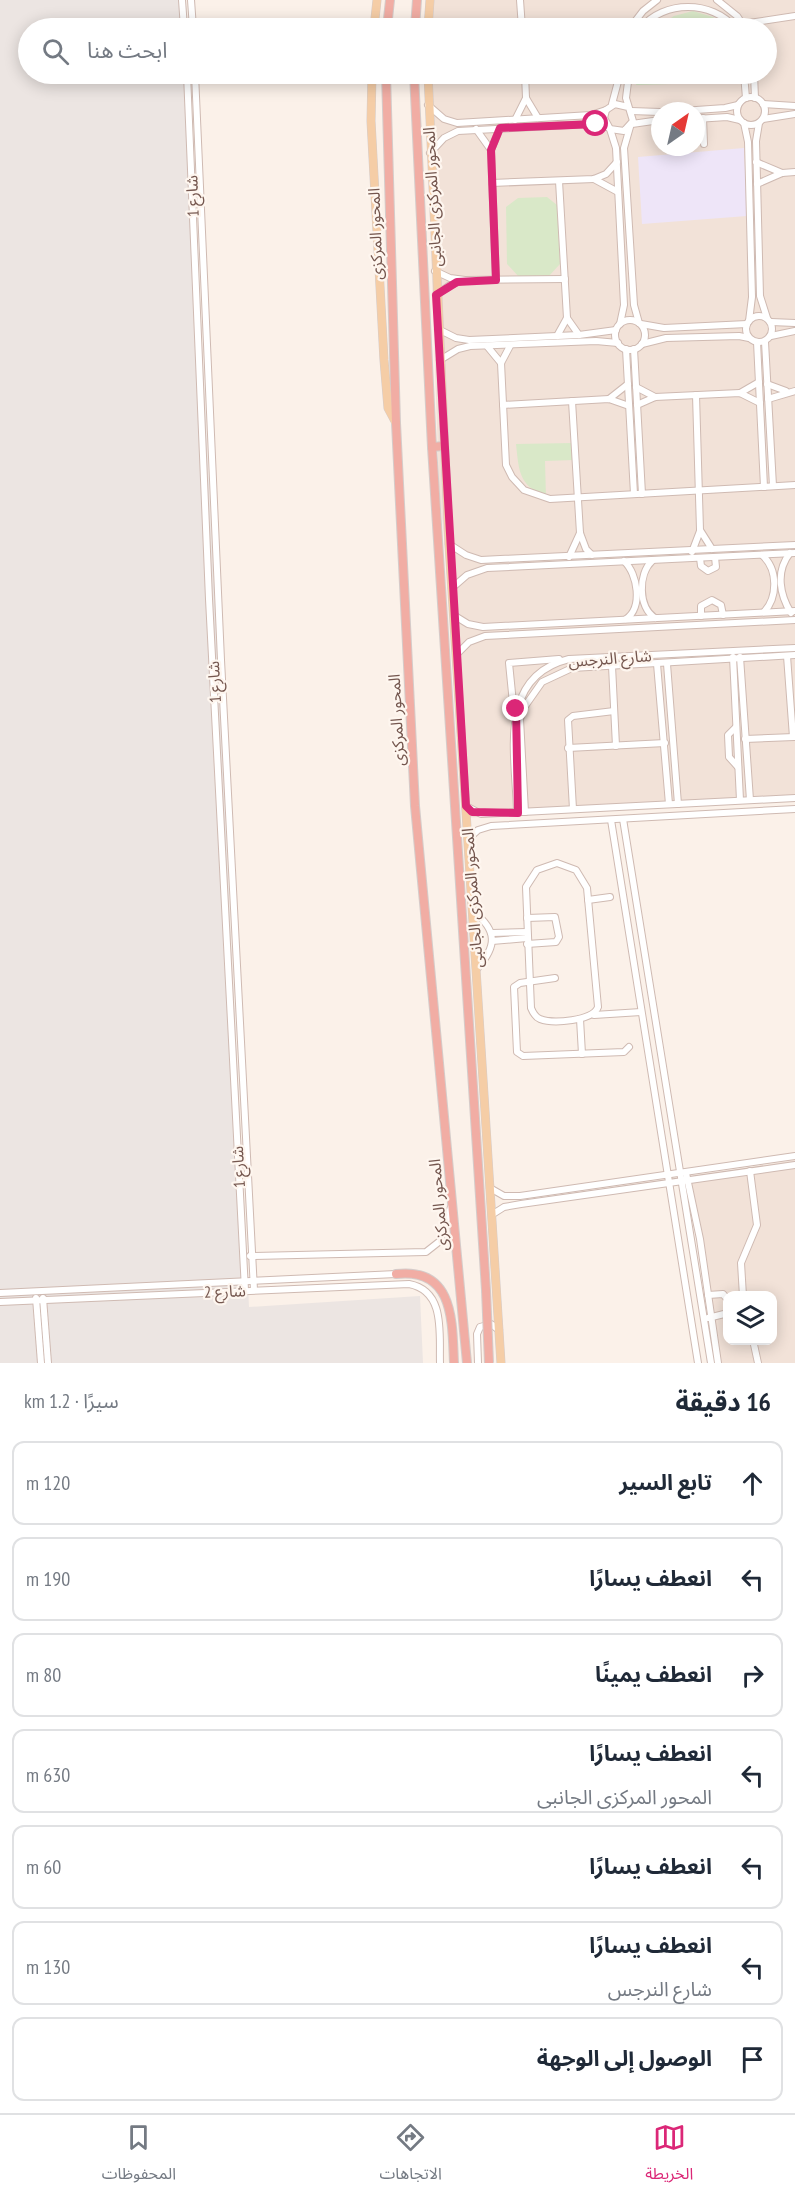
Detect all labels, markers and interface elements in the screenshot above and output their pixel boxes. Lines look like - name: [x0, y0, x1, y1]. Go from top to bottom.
- search box: [18, 18, 777, 84]
- icon: search: [39, 35, 72, 68]
- text: ابحث هنا: [87, 36, 167, 64]
- north arrow: [651, 102, 705, 156]
- route start: [582, 110, 608, 136]
- street label: المحور المركزى الجانبى: [418, 127, 446, 267]
- street label: شارع 1: [181, 175, 206, 217]
- street label: المحور المركزى: [363, 188, 387, 280]
- street label: شارع النرجس: [568, 645, 653, 674]
- street label: شارع 1: [203, 660, 228, 703]
- street label: المحور المركزى: [384, 673, 408, 767]
- route end: [502, 695, 528, 721]
- street label: المحور المركزى الجانبى: [457, 827, 487, 969]
- street label: شارع 1: [227, 1145, 252, 1188]
- street label: المحور المركزى: [424, 1158, 452, 1252]
- street label: شارع 2: [204, 1280, 246, 1305]
- map controls: [723, 1291, 777, 1345]
- button: layers: [723, 1291, 777, 1345]
- text: 16 دقيقة: [675, 1385, 771, 1418]
- text: سيرًا · 1.2 km: [24, 1388, 119, 1414]
- icon: ahead: [736, 1467, 769, 1500]
- text: تابع السير: [619, 1468, 712, 1496]
- text: 120 m: [26, 1470, 70, 1496]
- icon: left: [736, 1563, 769, 1596]
- text: انعطف يسارًا: [589, 1564, 712, 1592]
- text: 190 m: [26, 1566, 70, 1592]
- icon: right: [736, 1659, 769, 1692]
- text: انعطف يمينًا: [595, 1660, 712, 1688]
- text: 80 m: [26, 1662, 61, 1688]
- text: انعطف يسارًا: [589, 1739, 712, 1767]
- icon: left: [736, 1759, 769, 1792]
- text: 630 m: [26, 1762, 70, 1788]
- text: المحور المركزى الجانبى: [537, 1784, 712, 1810]
- icon: left: [736, 1851, 769, 1884]
- text: انعطف يسارًا: [589, 1852, 712, 1880]
- text: 60 m: [26, 1854, 61, 1880]
- text: انعطف يسارًا: [589, 1931, 712, 1959]
- icon: left: [736, 1951, 769, 1984]
- text: 130 m: [26, 1954, 70, 1980]
- text: شارع النرجس: [608, 1976, 712, 2002]
- icon: arrive: [736, 2043, 769, 2076]
- text: الوصول إلى الوجهة: [537, 2044, 712, 2072]
- tab: المحفوظات: [102, 2121, 176, 2191]
- tab: الاتجاهات: [379, 2121, 442, 2191]
- tab: الخريطة: [645, 2121, 693, 2191]

